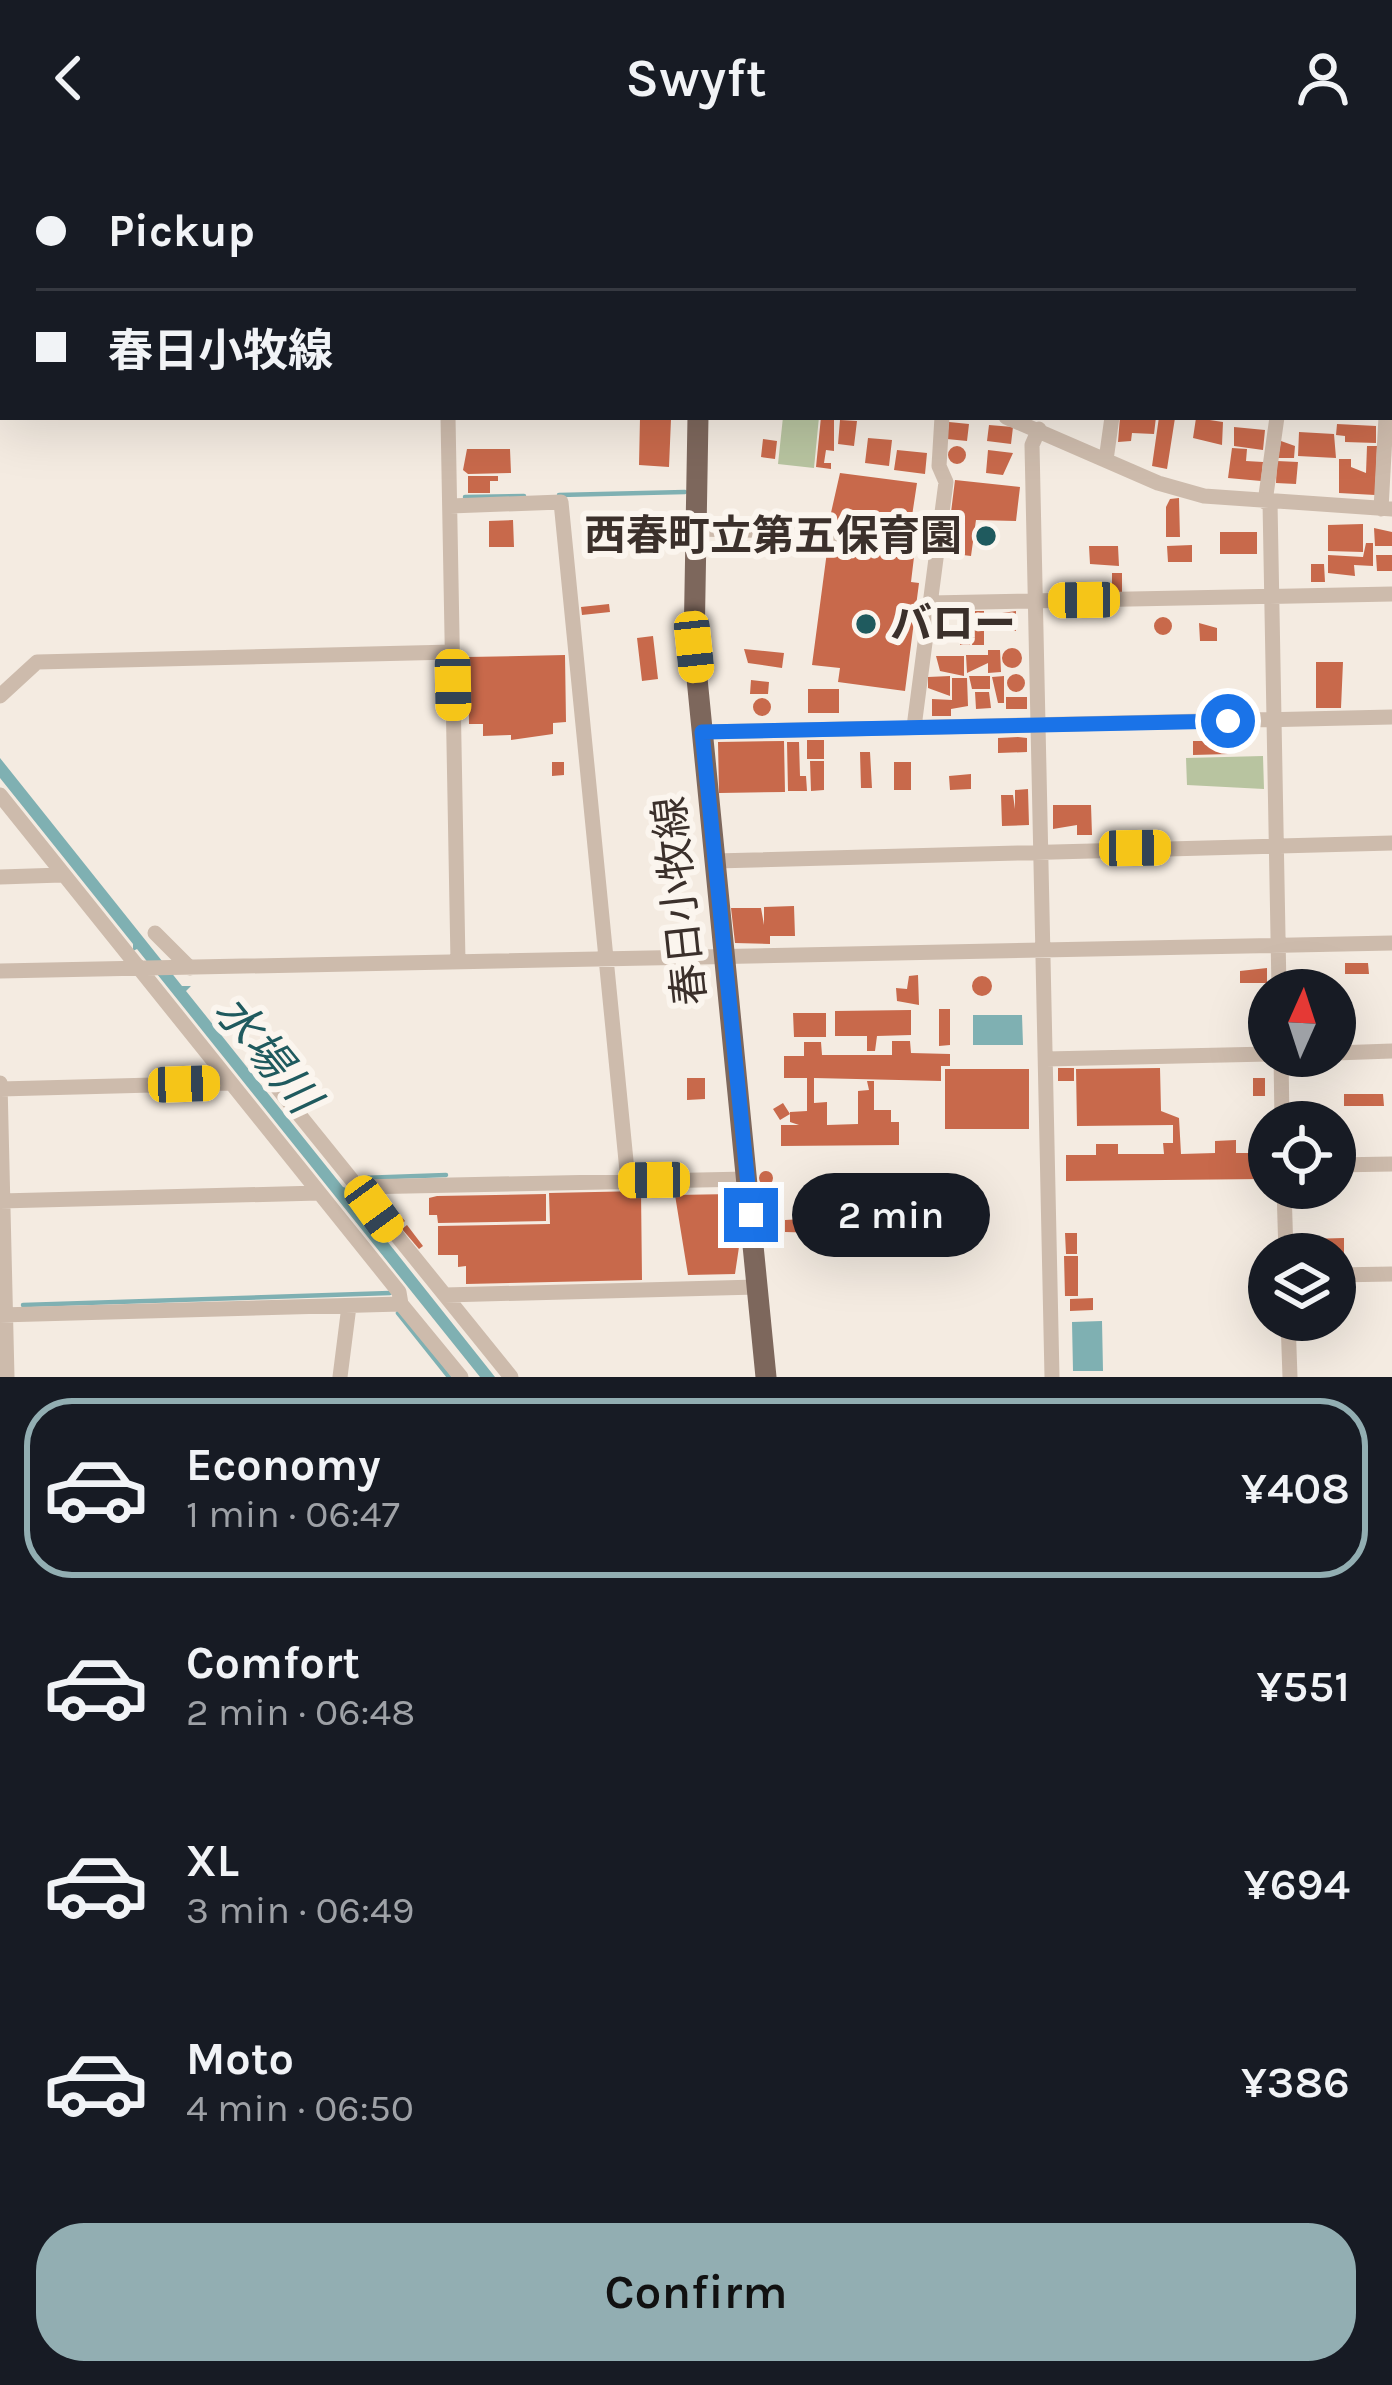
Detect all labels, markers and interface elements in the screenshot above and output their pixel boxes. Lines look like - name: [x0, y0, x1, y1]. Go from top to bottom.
- icon: back: [36, 45, 102, 111]
- icon: person: [1290, 45, 1356, 111]
- text: Swyft: [625, 46, 767, 110]
- text: Pickup: [108, 205, 255, 257]
- text: 春日小牧線: [108, 325, 333, 377]
- place label: 西春町立第五保育園: [584, 511, 962, 561]
- marker: 西春町立第五保育園: [973, 523, 999, 549]
- car: [1048, 581, 1120, 619]
- place label: バロー: [890, 599, 1016, 649]
- car: [672, 609, 716, 685]
- marker: バロー: [853, 611, 879, 637]
- car: [434, 649, 472, 721]
- route start: [1201, 694, 1255, 748]
- street label: 春日小牧線: [644, 794, 716, 1008]
- car: [1099, 829, 1171, 867]
- north arrow: [1248, 969, 1356, 1077]
- map controls: [1248, 969, 1356, 1341]
- water label: 水場川: [204, 985, 332, 1126]
- car: [147, 1065, 221, 1103]
- button: locate: [1248, 1101, 1356, 1209]
- car: [618, 1161, 690, 1199]
- car: [338, 1169, 410, 1249]
- callout: 2 min: [793, 1173, 991, 1257]
- route end: [724, 1188, 778, 1242]
- text: 2 min: [838, 1192, 944, 1238]
- button: layers: [1248, 1233, 1356, 1341]
- icon: car: [42, 1434, 150, 1542]
- text: Economy: [186, 1439, 381, 1491]
- text: ¥408: [1241, 1462, 1350, 1514]
- text: 1 min · 06:47: [186, 1491, 400, 1537]
- icon: car: [42, 1632, 150, 1740]
- text: Comfort: [186, 1637, 360, 1689]
- text: ¥551: [1256, 1660, 1350, 1712]
- text: 2 min · 06:48: [186, 1689, 415, 1735]
- icon: car: [42, 1830, 150, 1938]
- text: XL: [186, 1835, 239, 1887]
- text: ¥694: [1244, 1858, 1350, 1910]
- text: 3 min · 06:49: [186, 1887, 414, 1933]
- icon: car: [42, 2028, 150, 2136]
- text: Moto: [186, 2033, 294, 2085]
- text: ¥386: [1241, 2056, 1350, 2108]
- text: 4 min · 06:50: [186, 2085, 414, 2131]
- button: Confirm: [36, 2223, 1356, 2361]

